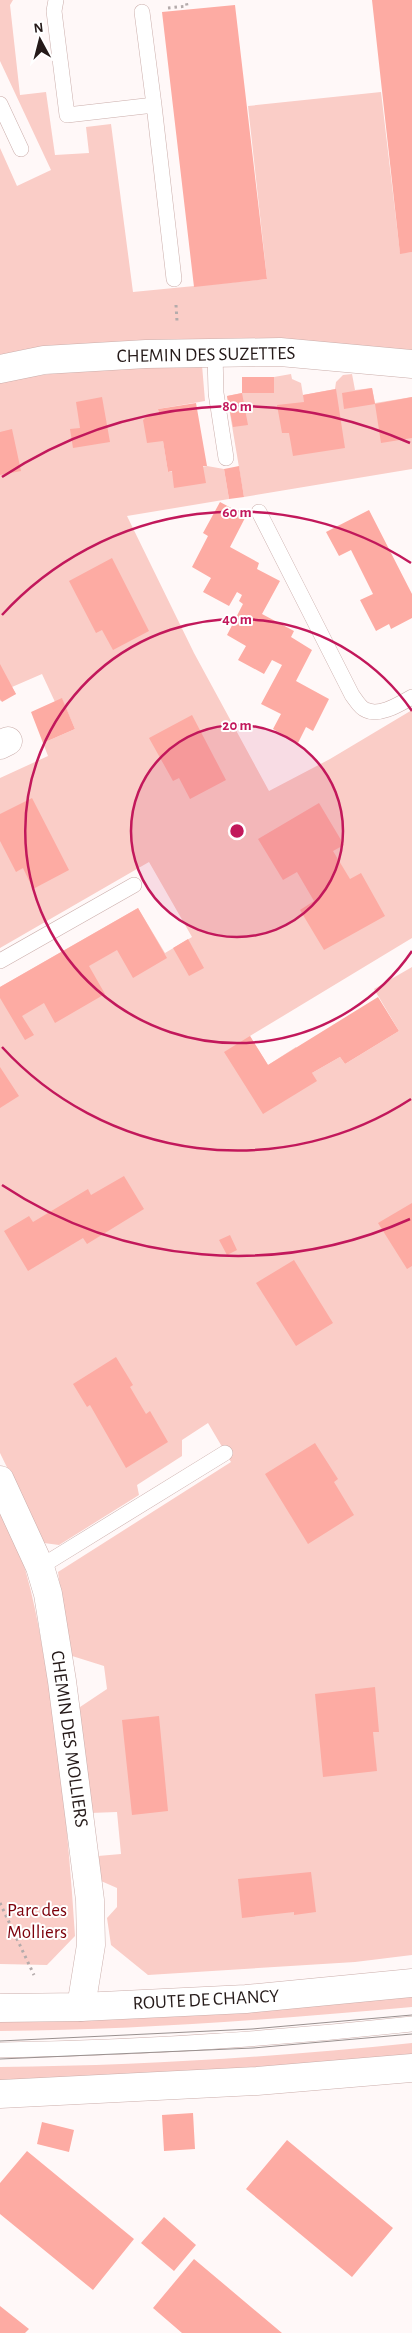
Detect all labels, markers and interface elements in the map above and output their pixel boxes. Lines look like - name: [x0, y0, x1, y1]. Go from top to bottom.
- north arrow: [15, 15, 65, 65]
- text: N: [33, 21, 44, 36]
- street label: CHEMIN DES SUZETTES: [117, 344, 295, 366]
- text: 80 m: [222, 399, 252, 414]
- text: 60 m: [222, 505, 252, 520]
- text: 40 m: [222, 612, 252, 627]
- text: 20 m: [222, 718, 252, 733]
- centre of rings: [228, 822, 246, 840]
- street label: CHEMIN DES MOLLIERS: [47, 1649, 91, 1829]
- park label: Parc des Molliers: [7, 1901, 67, 1942]
- street label: ROUTE DE CHANCY: [132, 1987, 280, 2013]

